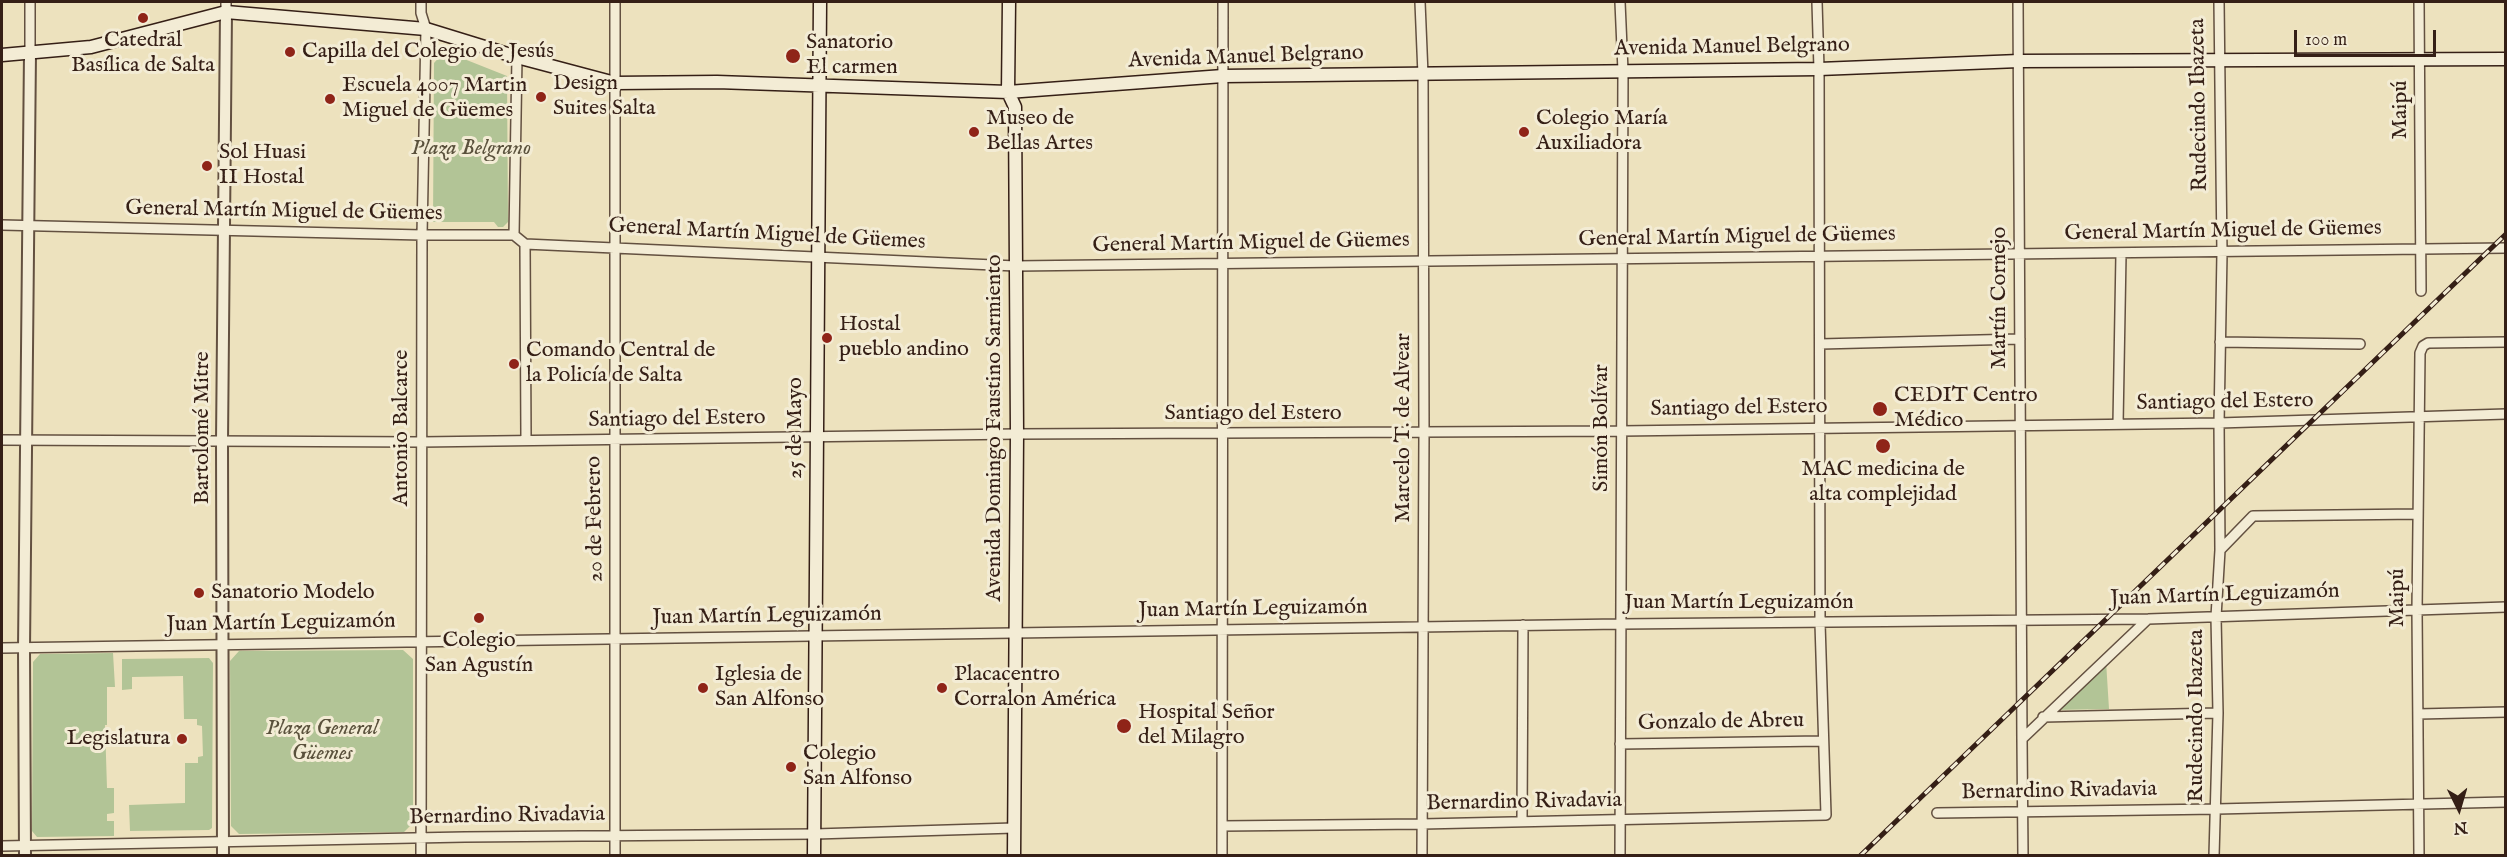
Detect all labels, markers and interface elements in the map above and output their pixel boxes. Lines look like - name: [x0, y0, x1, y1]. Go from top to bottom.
- marker: Catedral Basílica de Salta: [136, 11, 150, 25]
- street label: Rudecindo Ibazeta: [2185, 18, 2215, 192]
- scale bar: [2297, 18, 2440, 56]
- place label: Catedral Basílica de Salta: [71, 28, 215, 80]
- text: 100 m: [2305, 29, 2347, 52]
- place label: Sanatorio El carmen: [806, 30, 898, 82]
- street label: Avenida Manuel Belgrano: [1614, 33, 1850, 63]
- place label: Capilla del Colegio de Jesús: [302, 39, 554, 65]
- street label: Avenida Manuel Belgrano: [1128, 41, 1364, 75]
- marker: Capilla del Colegio de Jesús: [283, 45, 297, 59]
- marker: Sanatorio El carmen: [784, 47, 802, 65]
- place label: Design Suites Salta: [553, 71, 656, 122]
- place label: Escuela 4007 Martin Miguel de Güemes: [342, 73, 527, 124]
- street label: Maipú: [2388, 80, 2414, 140]
- marker: Design Suites Salta: [534, 90, 548, 104]
- marker: Escuela 4007 Martin Miguel de Güemes: [323, 92, 337, 106]
- place label: Museo de Bellas Artes: [986, 106, 1093, 158]
- place label: Colegio María Auxiliadora: [1536, 106, 1668, 158]
- marker: Museo de Bellas Artes: [967, 125, 981, 139]
- marker: Colegio María Auxiliadora: [1517, 125, 1531, 139]
- park label: Plaza Belgrano: [411, 136, 531, 162]
- place label: Sol Huasi II Hostal: [219, 140, 306, 192]
- marker: Sol Huasi II Hostal: [200, 159, 214, 173]
- street label: General Martín Miguel de Güemes: [125, 196, 443, 228]
- street label: General Martín Miguel de Güemes: [608, 214, 926, 256]
- street label: General Martín Miguel de Güemes: [2064, 216, 2382, 248]
- street label: General Martín Miguel de Güemes: [1578, 222, 1896, 254]
- street label: Martín Cornejo: [1987, 227, 2013, 369]
- street label: General Martín Miguel de Güemes: [1092, 228, 1410, 260]
- street label: Avenida Domingo Faustino Sarmiento: [982, 254, 1008, 602]
- place label: Hostal pueblo andino: [839, 312, 969, 364]
- marker: Hostal pueblo andino: [820, 331, 834, 345]
- street label: Marcelo T. de Alvear: [1391, 333, 1417, 523]
- place label: Comando Central de la Policía de Salta: [526, 338, 715, 390]
- street label: Antonio Balcarce: [389, 350, 415, 506]
- street label: Bartolomé Mitre: [190, 351, 216, 505]
- marker: Comando Central de la Policía de Salta: [507, 357, 521, 371]
- street label: Simón Bolívar: [1589, 364, 1615, 492]
- street label: 25 de Mayo: [783, 377, 809, 479]
- place label: CEDIT Centro Médico: [1894, 383, 2038, 434]
- street label: Santiago del Estero: [2136, 388, 2314, 418]
- street label: Santiago del Estero: [1650, 394, 1828, 424]
- marker: CEDIT Centro Médico: [1871, 400, 1889, 418]
- street label: Santiago del Estero: [1164, 401, 1342, 427]
- street label: Santiago del Estero: [588, 405, 766, 435]
- marker: MAC medicina de alta complejidad: [1874, 437, 1892, 455]
- street label: 20 de Febrero: [582, 456, 610, 582]
- place label: MAC medicina de alta complejidad: [1801, 457, 1965, 508]
- street label: Maipú: [2385, 568, 2411, 628]
- street label: Juan Martín Leguizamón: [2110, 579, 2340, 613]
- place label: Sanatorio Modelo: [211, 580, 375, 606]
- marker: Sanatorio Modelo: [192, 586, 206, 600]
- street label: Juan Martín Leguizamón: [1624, 590, 1854, 616]
- street label: Juan Martín Leguizamón: [1138, 595, 1368, 625]
- street label: Juan Martín Leguizamón: [652, 602, 882, 632]
- street label: Juan Martín Leguizamón: [166, 609, 396, 639]
- marker: Colegio San Agustín: [472, 611, 486, 625]
- place label: Colegio San Agustín: [425, 628, 533, 680]
- street label: Rudecindo Ibazeta: [2184, 629, 2210, 803]
- place label: Iglesia de San Alfonso: [715, 662, 824, 714]
- place label: Placacentro Corralon América: [954, 662, 1116, 714]
- marker: Iglesia de San Alfonso: [696, 681, 710, 695]
- marker: Placacentro Corralon América: [935, 681, 949, 695]
- place label: Hospital Señor del Milagro: [1138, 700, 1275, 752]
- street label: Gonzalo de Abreu: [1638, 708, 1804, 738]
- park label: Plaza General Güemes: [266, 716, 378, 768]
- marker: Hospital Señor del Milagro: [1115, 717, 1133, 735]
- place label: Legislatura: [66, 726, 170, 752]
- marker: Legislatura: [175, 732, 189, 746]
- place label: Colegio San Alfonso: [803, 741, 912, 792]
- marker: Colegio San Alfonso: [784, 760, 798, 774]
- street label: Bernardino Rivadavia: [1961, 777, 2157, 807]
- north arrow: [2429, 779, 2489, 839]
- street label: Bernardino Rivadavia: [1426, 788, 1622, 818]
- street label: Bernardino Rivadavia: [409, 802, 605, 832]
- text: N: [2453, 816, 2468, 837]

